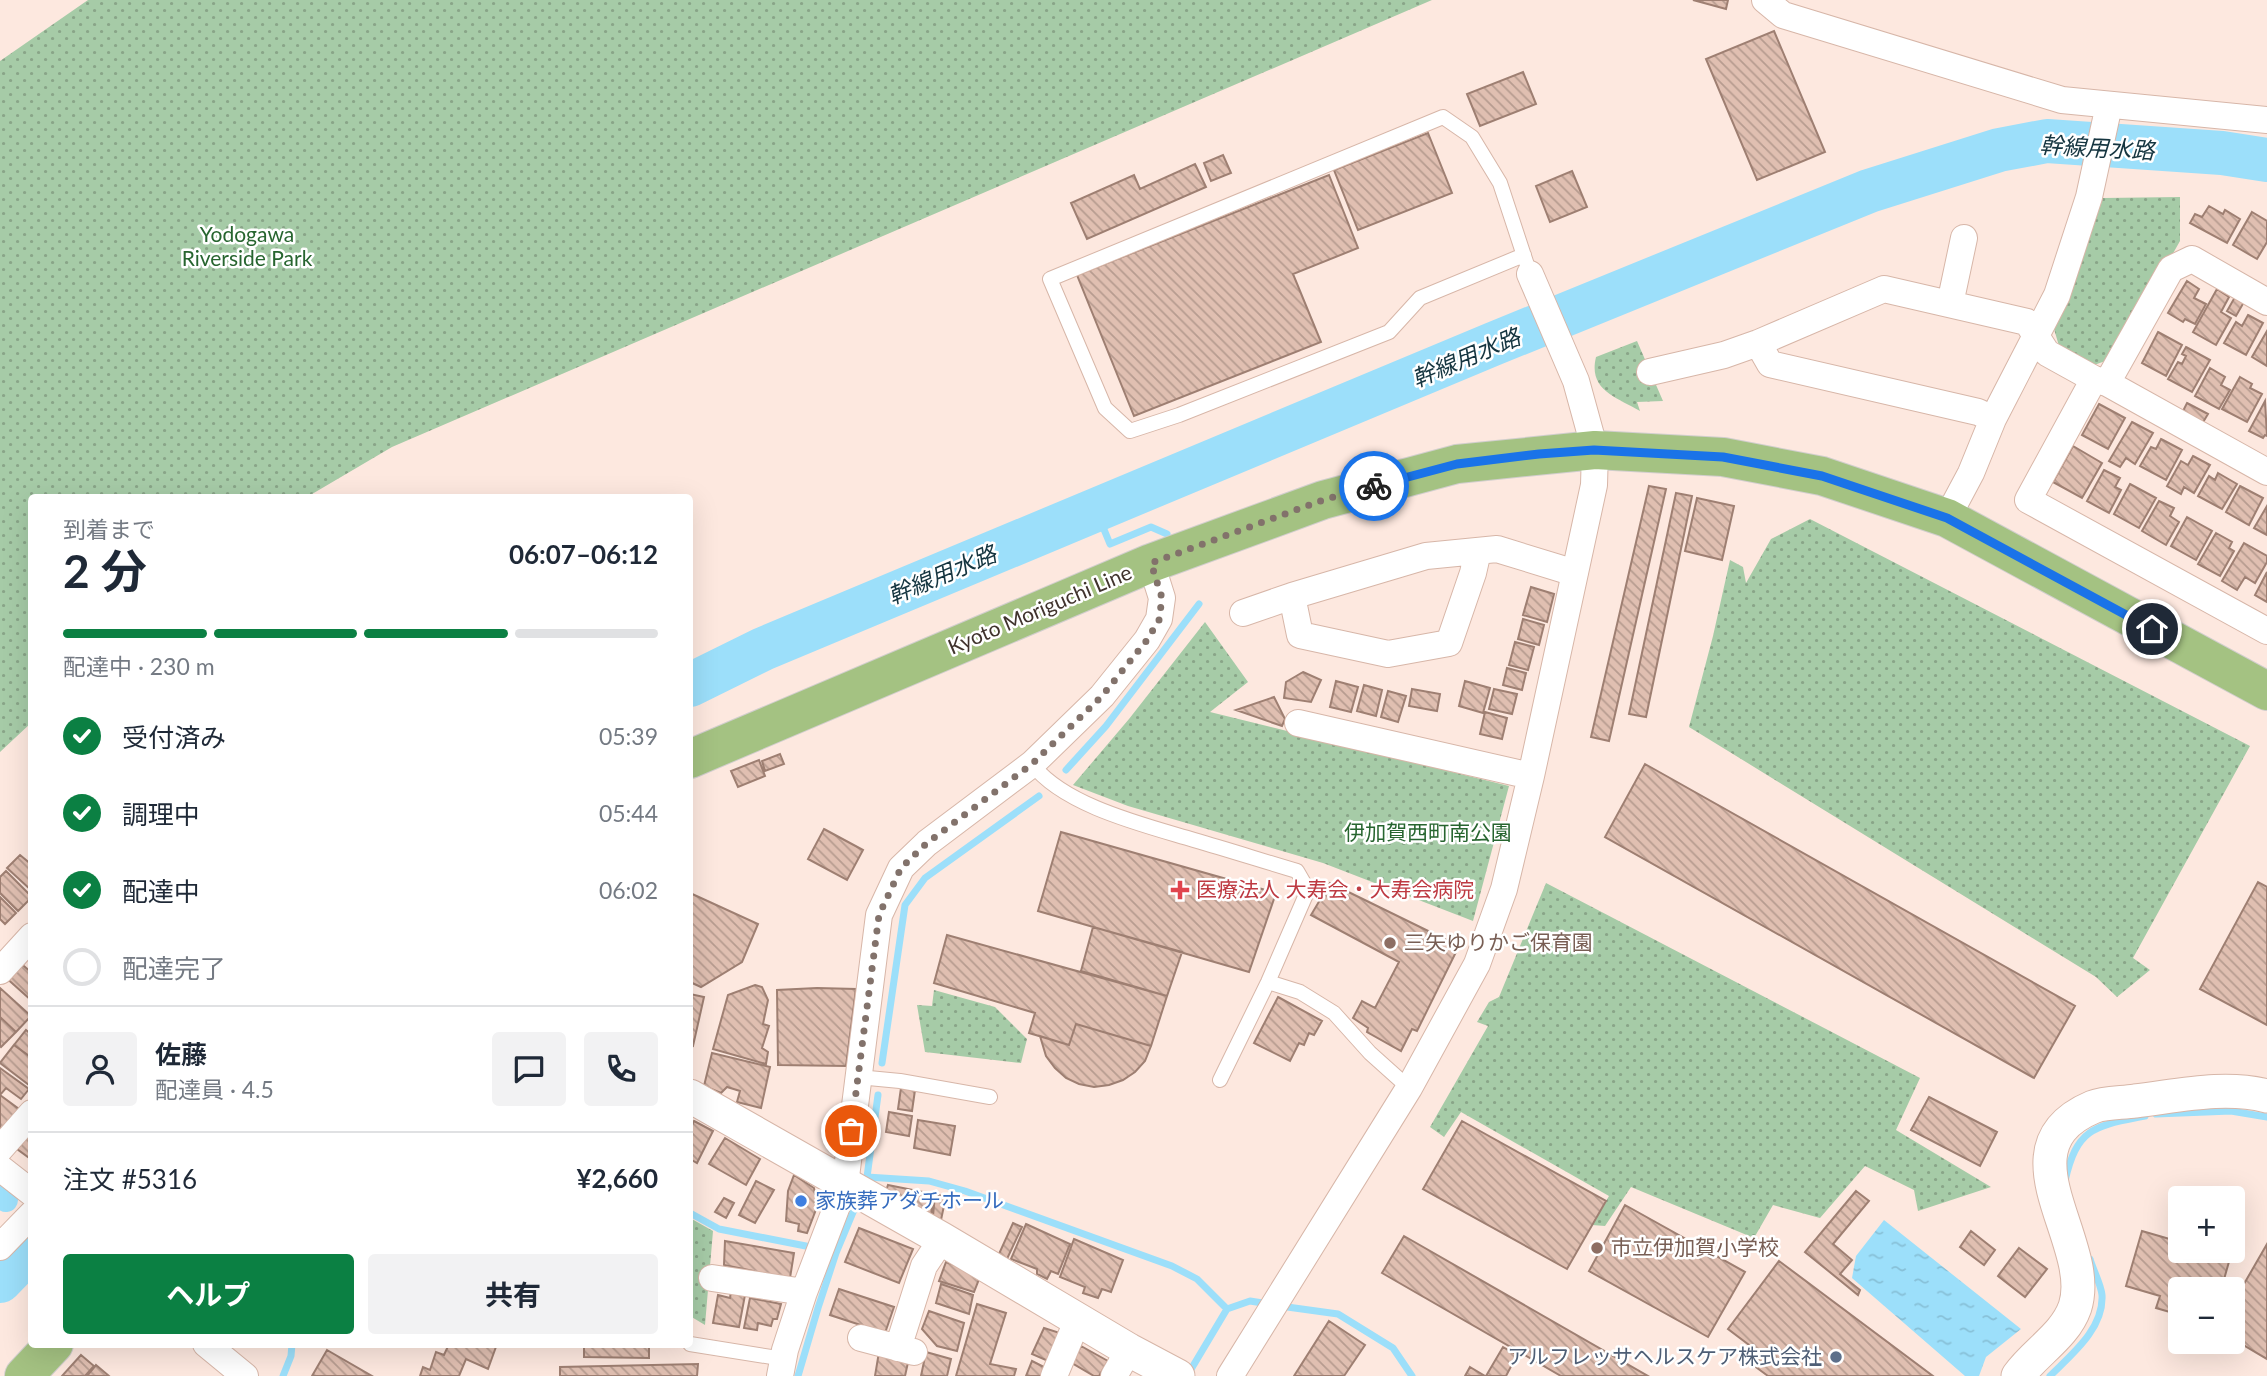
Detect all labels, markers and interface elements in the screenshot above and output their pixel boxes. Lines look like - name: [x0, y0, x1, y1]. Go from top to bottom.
- water label: 幹線用水路: [2039, 130, 2157, 164]
- park label: Yodogawa Riverside Park: [182, 221, 313, 270]
- water label: 幹線用水路: [1407, 321, 1526, 392]
- courier: [1339, 451, 1409, 521]
- icon: bike: [1355, 467, 1393, 505]
- text: 到着まで: [63, 515, 155, 543]
- text: 06:07–06:12: [509, 538, 658, 570]
- water label: 幹線用水路: [883, 538, 1002, 609]
- text: 2 分: [63, 543, 147, 598]
- street label: Kyoto Moriguchi Line: [944, 559, 1135, 659]
- pin: [2122, 599, 2182, 659]
- icon: home: [2133, 610, 2171, 648]
- text: 配達中 · 230 m: [63, 652, 215, 680]
- icon: check: [63, 717, 101, 755]
- text: 受付済み: [122, 721, 226, 753]
- text: 05:39: [599, 722, 658, 750]
- icon: check: [63, 794, 101, 832]
- text: 調理中: [122, 798, 200, 830]
- text: 05:44: [599, 799, 658, 827]
- park label: 伊加賀西町南公園: [1344, 819, 1512, 844]
- icon: check: [63, 871, 101, 909]
- text: 配達中: [122, 875, 200, 907]
- text: 06:02: [599, 876, 658, 904]
- place label: 医療法人 大寿会・大寿会病院: [1196, 876, 1474, 901]
- marker: 医療法人 大寿会・大寿会病院: [1170, 880, 1190, 900]
- place label: 三矢ゆりかご保育園: [1404, 929, 1593, 954]
- marker: 三矢ゆりかご保育園: [1382, 935, 1398, 951]
- text: 配達完了: [122, 952, 226, 984]
- button: person: [63, 1032, 137, 1106]
- button: chat: [492, 1032, 566, 1106]
- button: phone: [584, 1032, 658, 1106]
- text: 佐藤: [155, 1038, 207, 1070]
- text: 配達員 · 4.5: [155, 1075, 274, 1103]
- pin: [821, 1101, 881, 1161]
- icon: bag: [832, 1112, 870, 1150]
- text: ¥2,660: [577, 1162, 658, 1194]
- text: 注文 #5316: [63, 1163, 197, 1195]
- map controls: [2168, 1186, 2245, 1354]
- button: +: [2168, 1186, 2245, 1263]
- place label: 家族葬アダチホール: [815, 1187, 1004, 1212]
- marker: 家族葬アダチホール: [793, 1193, 809, 1209]
- place label: 市立伊加賀小学校: [1611, 1234, 1779, 1259]
- marker: 市立伊加賀小学校: [1589, 1240, 1605, 1256]
- button: ヘルプ: [63, 1254, 354, 1334]
- button: 共有: [368, 1254, 658, 1334]
- button: −: [2168, 1277, 2245, 1354]
- place label: アルフレッサヘルスケア株式会社: [1507, 1343, 1822, 1368]
- marker: アルフレッサヘルスケア株式会社: [1828, 1349, 1844, 1365]

